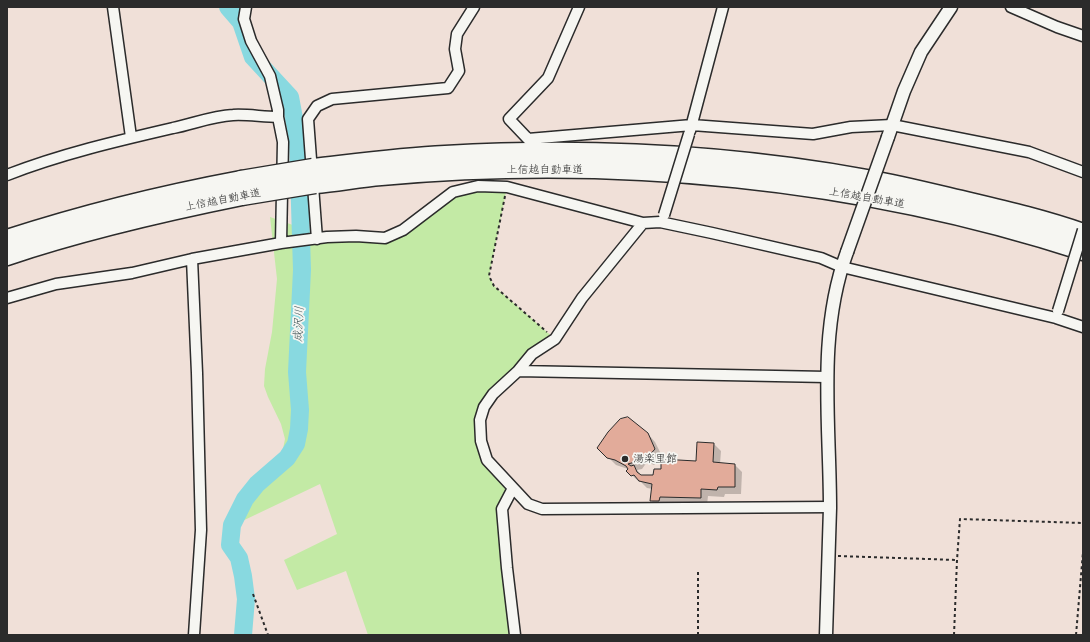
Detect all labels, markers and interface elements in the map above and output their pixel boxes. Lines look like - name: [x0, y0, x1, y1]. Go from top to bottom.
- street label: 上信越自動車道: [507, 163, 583, 177]
- street label: 上信越自動車道: [828, 185, 906, 211]
- street label: 上信越自動車道: [184, 186, 262, 214]
- water label: 成沢川: [291, 306, 307, 342]
- place label: 湯楽里館: [633, 452, 677, 466]
- marker: 湯楽里館: [620, 454, 630, 464]

